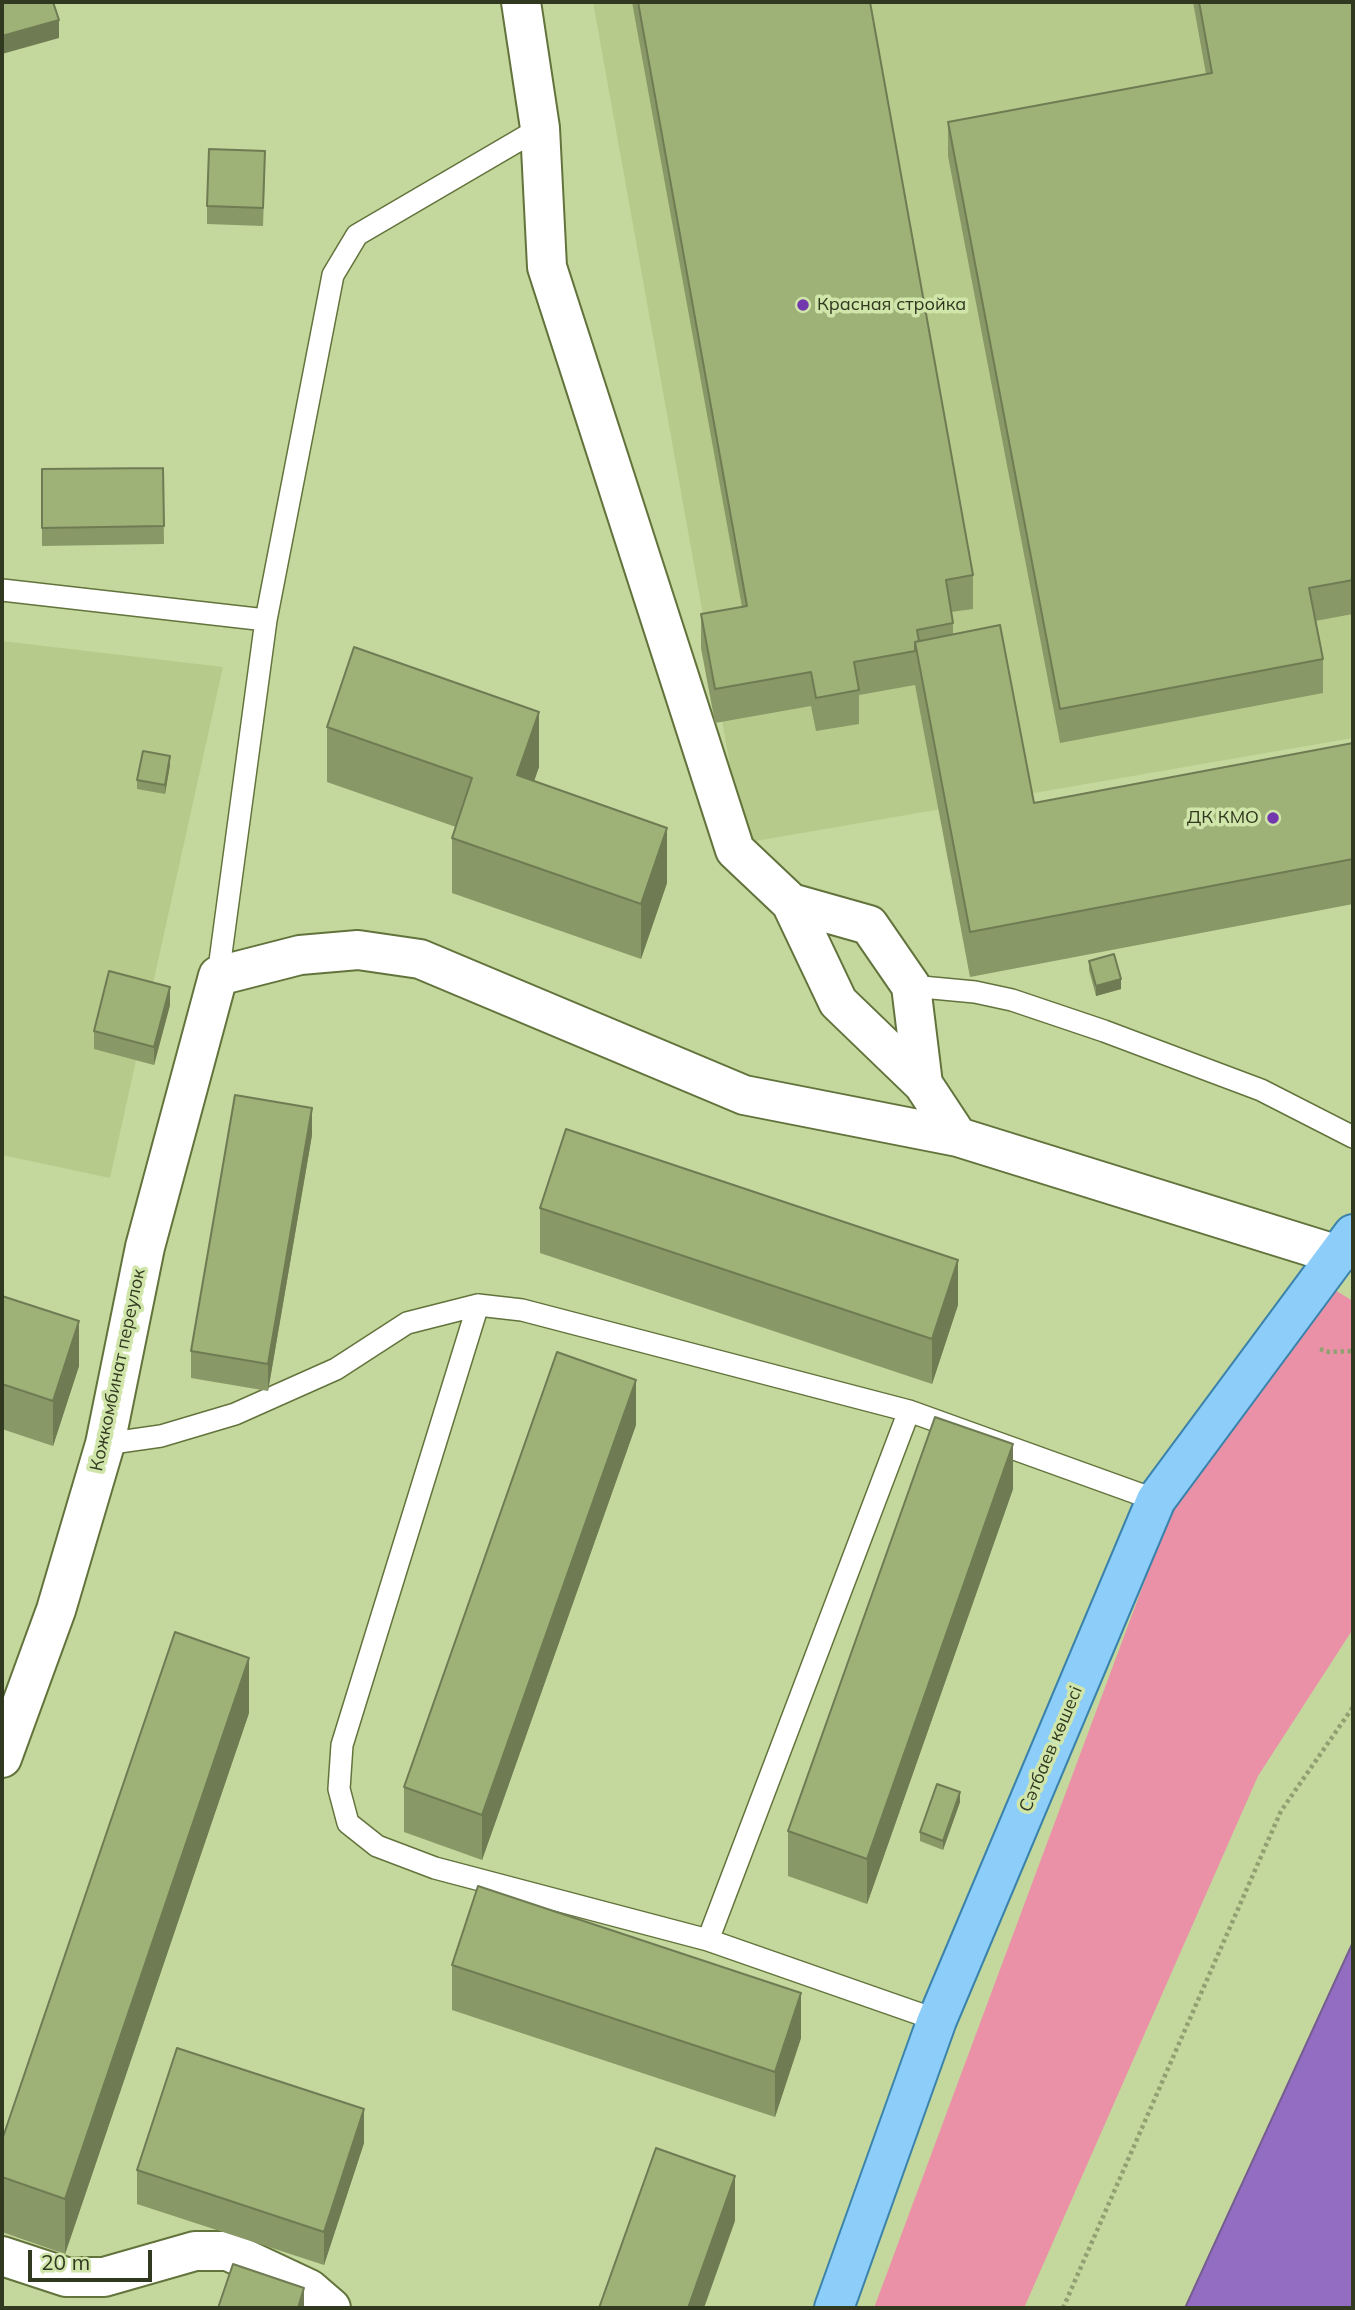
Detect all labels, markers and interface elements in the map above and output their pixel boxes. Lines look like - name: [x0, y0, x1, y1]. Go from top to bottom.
- place label: Красная стройка: [817, 294, 966, 316]
- marker: Красная стройка: [795, 297, 811, 313]
- place label: ДК КМО: [1187, 807, 1259, 829]
- marker: ДК КМО: [1265, 810, 1281, 826]
- street label: Кожкомбинат переулок: [86, 1267, 150, 1473]
- street label: Сәтбаев көшесі: [1015, 1683, 1087, 1815]
- scale bar: [32, 2236, 156, 2280]
- text: 20 m: [41, 2249, 90, 2275]

